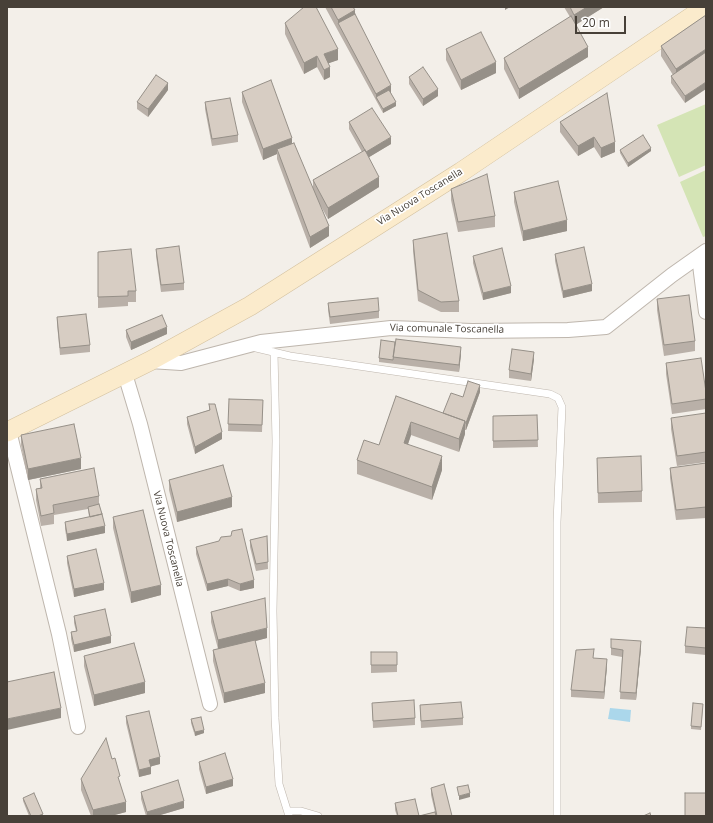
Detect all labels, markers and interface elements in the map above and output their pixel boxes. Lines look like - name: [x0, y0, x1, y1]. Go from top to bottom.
- scale bar: [577, 8, 628, 34]
- text: 20 m: [582, 14, 610, 31]
- street label: Via Nuova Toscanella: [375, 166, 465, 228]
- street label: Via comunale Toscanella: [390, 322, 504, 336]
- street label: Via Nuova Toscanella: [150, 490, 186, 588]

